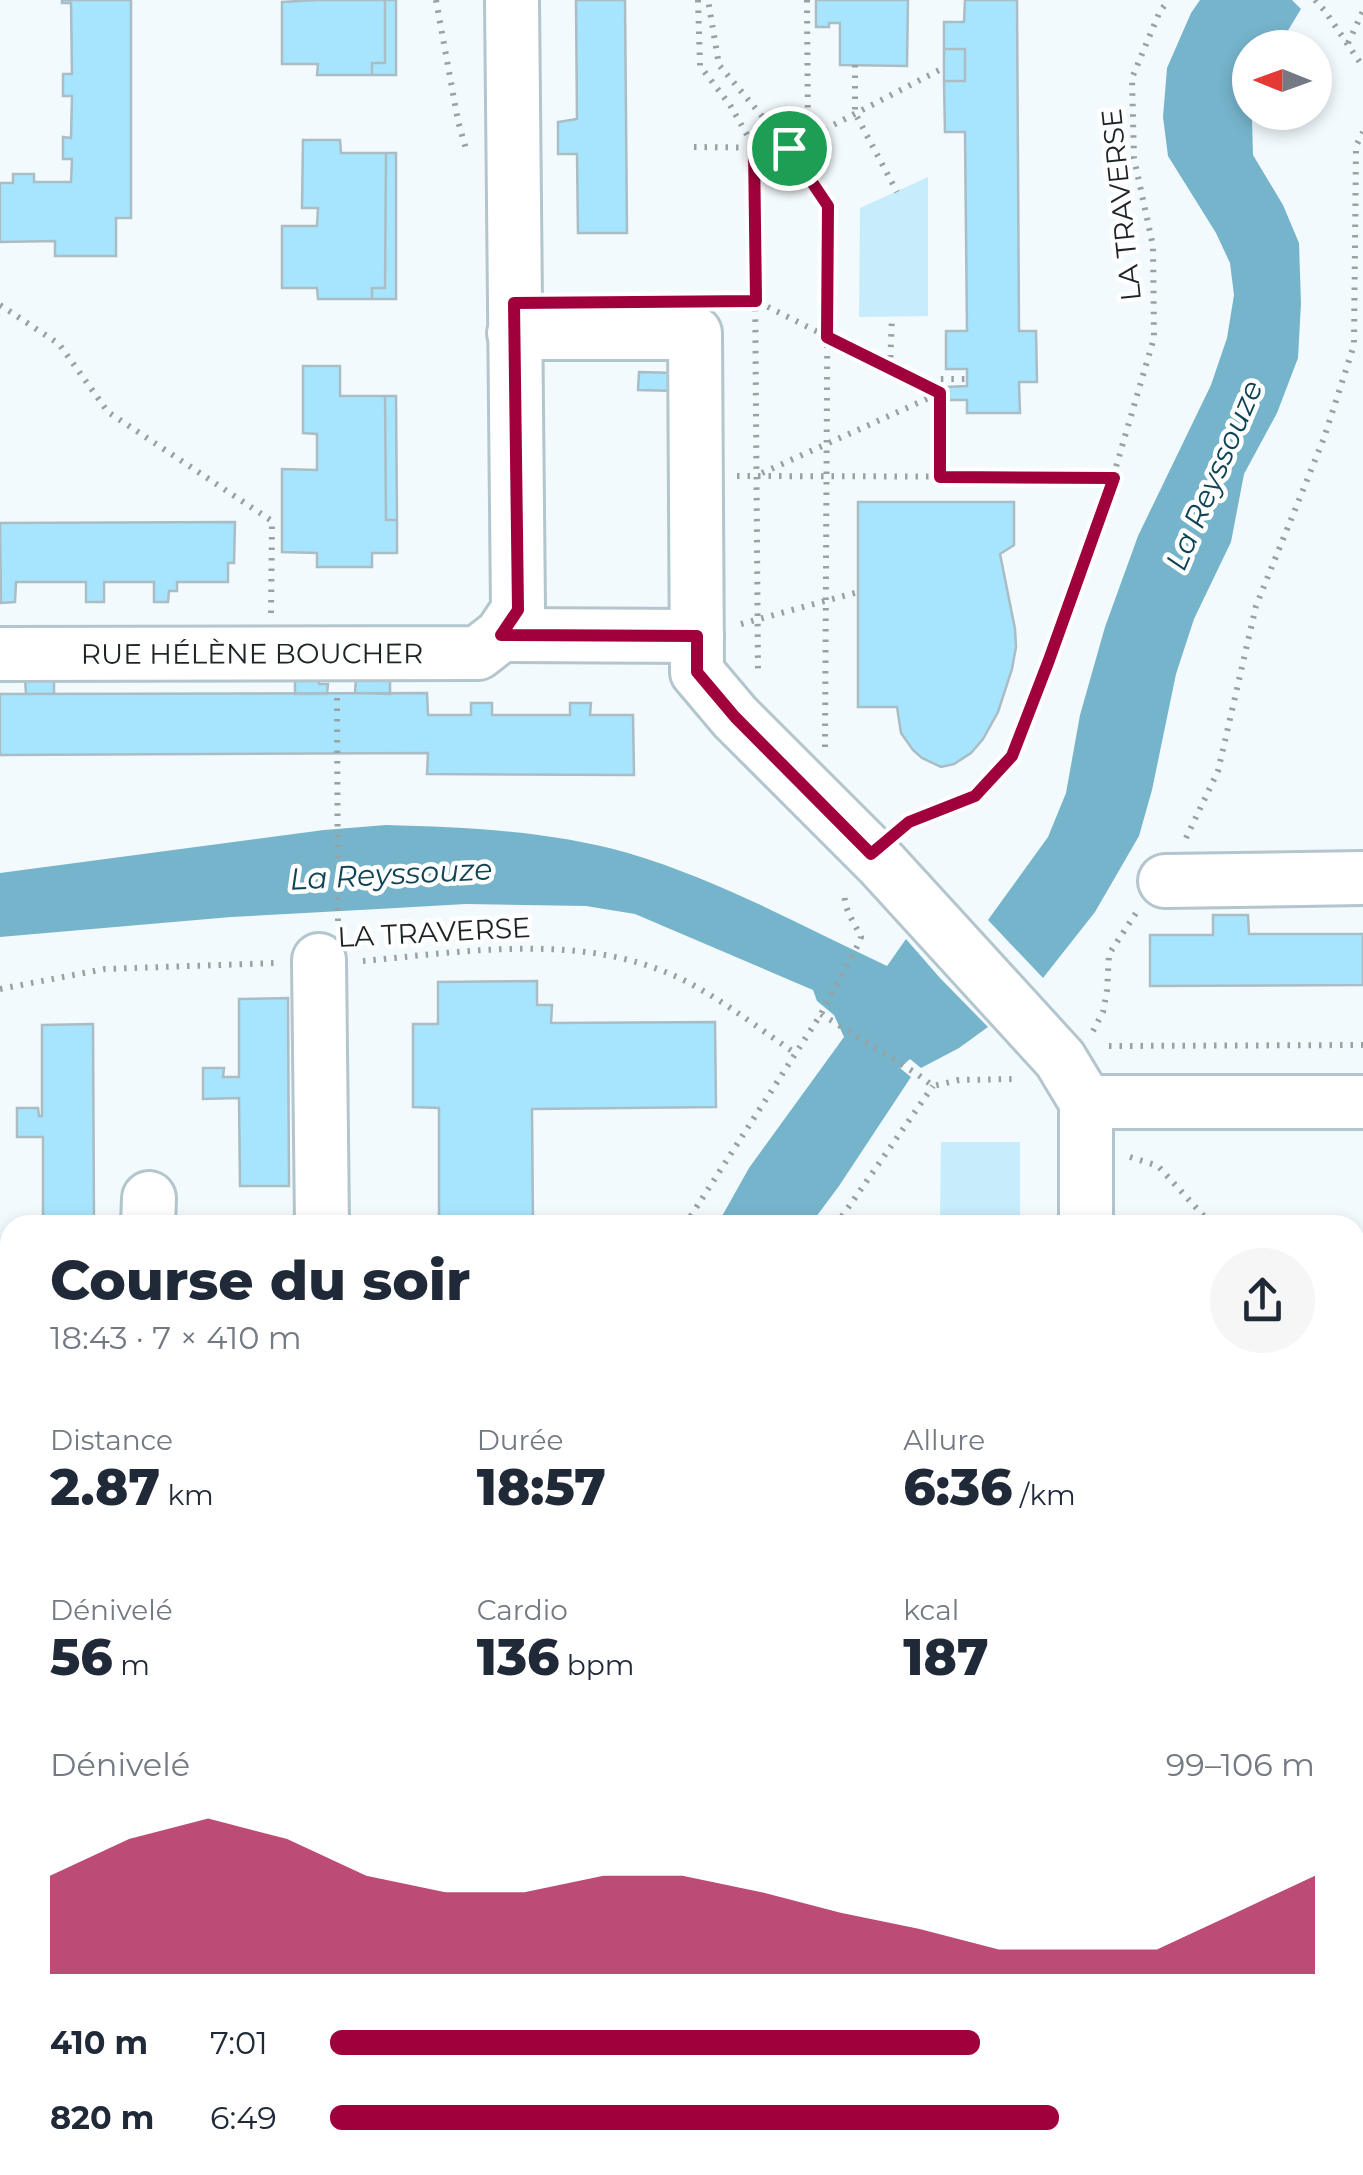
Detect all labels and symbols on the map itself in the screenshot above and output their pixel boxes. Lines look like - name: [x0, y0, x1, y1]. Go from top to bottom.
- north arrow: [1232, 30, 1332, 130]
- pin: [747, 106, 832, 191]
- street label: LA TRAVERSE: [1094, 107, 1148, 303]
- water label: La Reyssouze: [1157, 374, 1271, 576]
- street label: RUE HÉLÈNE BOUCHER: [81, 636, 423, 671]
- water label: La Reyssouze: [289, 850, 493, 898]
- street label: LA TRAVERSE: [337, 910, 531, 954]

